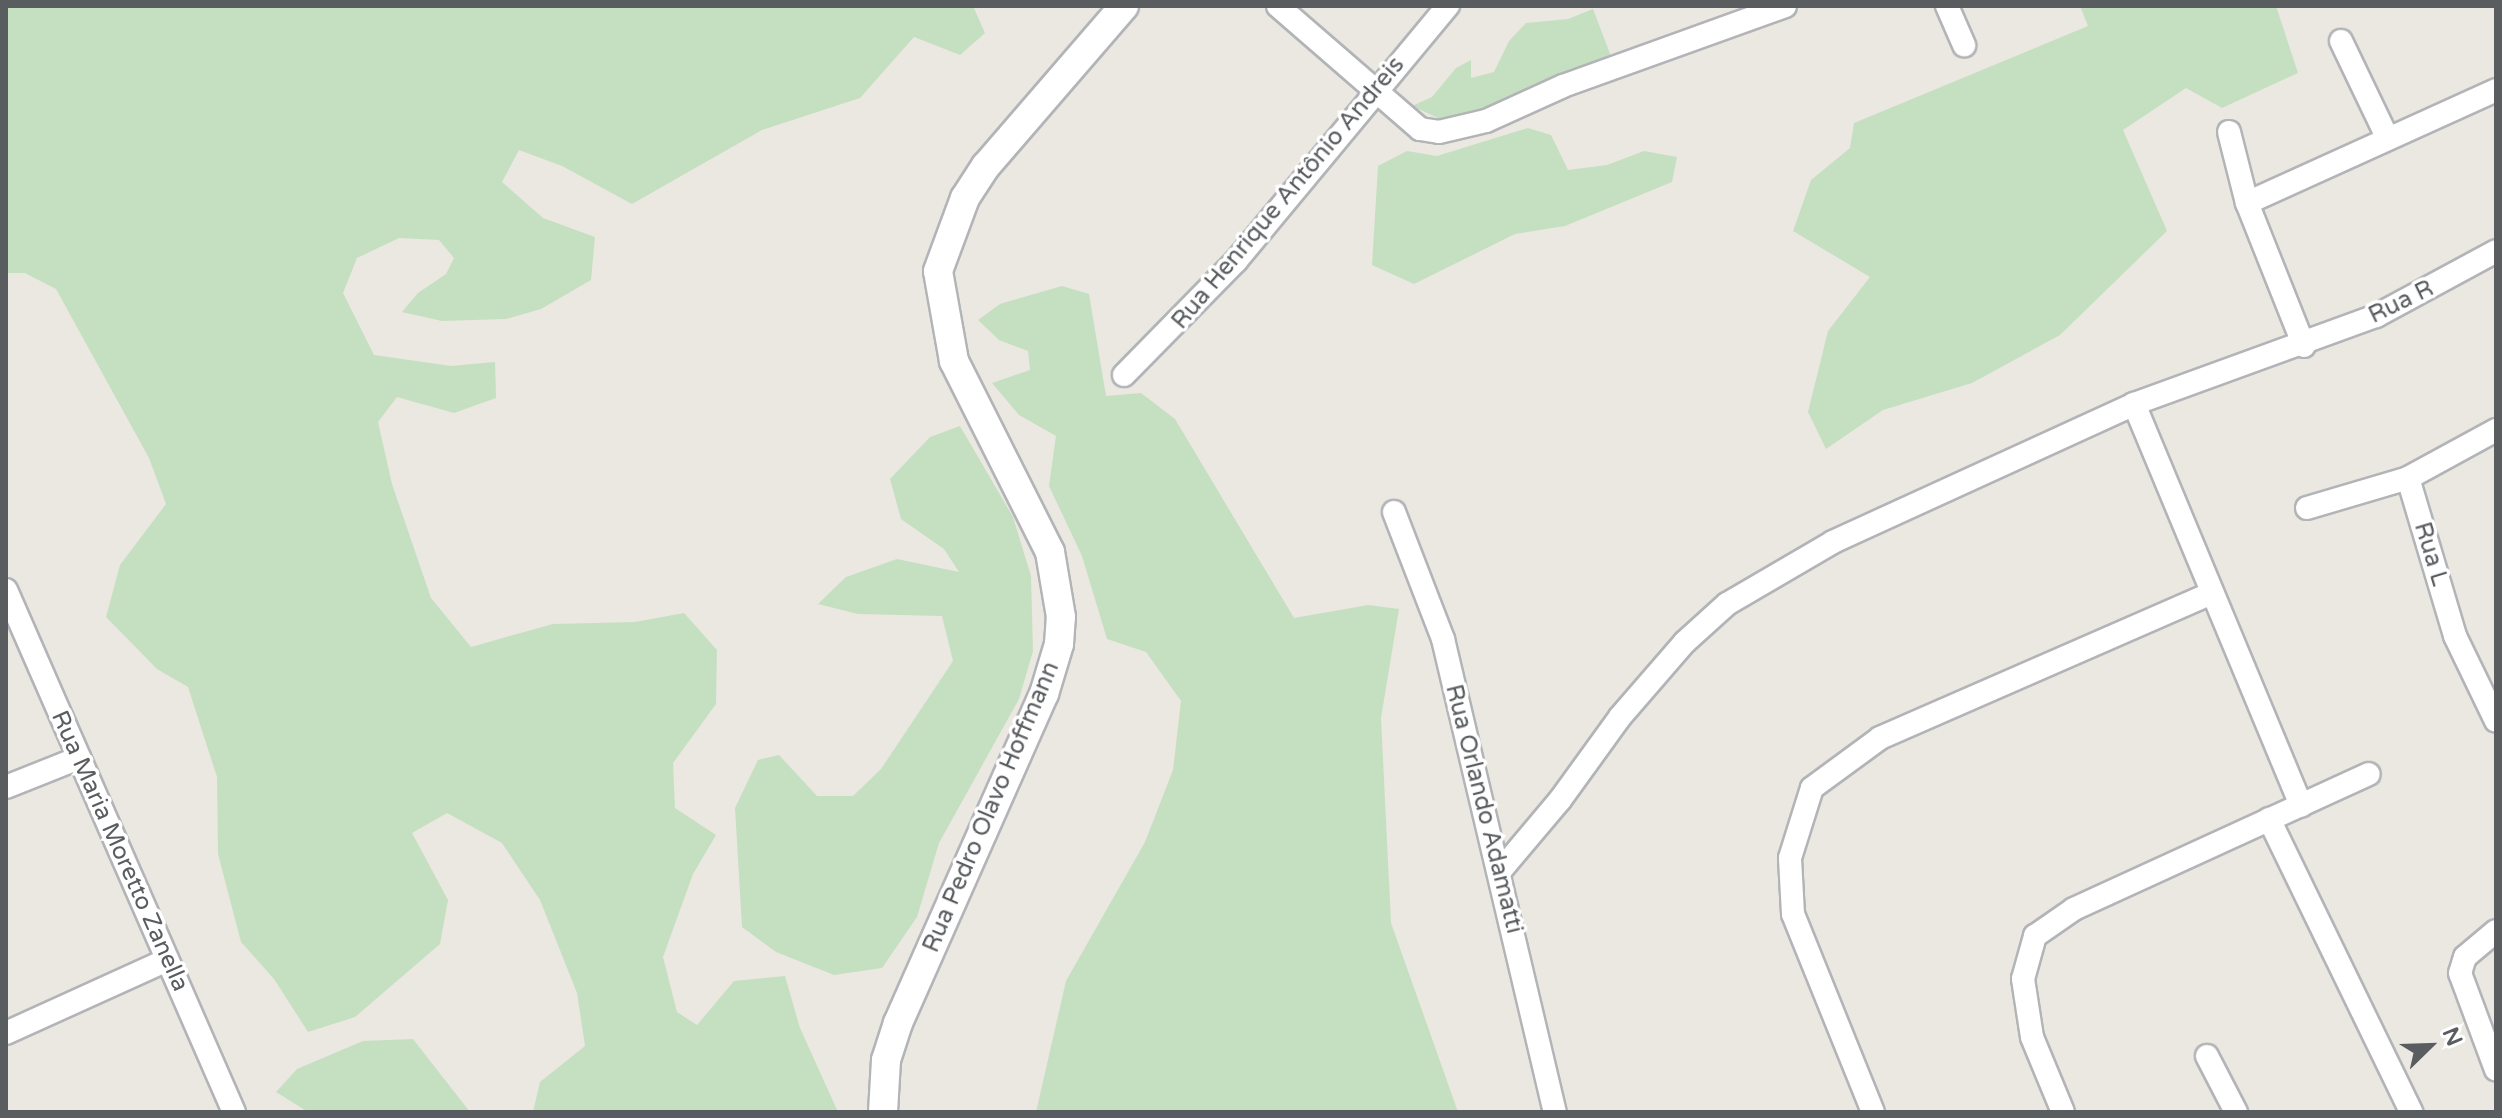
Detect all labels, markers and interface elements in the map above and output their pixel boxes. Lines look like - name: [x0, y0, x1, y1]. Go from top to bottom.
- street label: Rua Henrique Antônio Andreis: [1166, 51, 1410, 335]
- street label: Rua R: [2364, 274, 2438, 330]
- street label: Rua L: [2408, 519, 2454, 589]
- street label: Rua Pedro Olavo Hoffmann: [917, 657, 1065, 957]
- street label: Rua Orlando Adamatti: [1439, 681, 1529, 937]
- street label: Rua Maria Moretto Zanella: [45, 706, 195, 996]
- north arrow: [2390, 1006, 2470, 1086]
- text: N: [2437, 1023, 2468, 1050]

